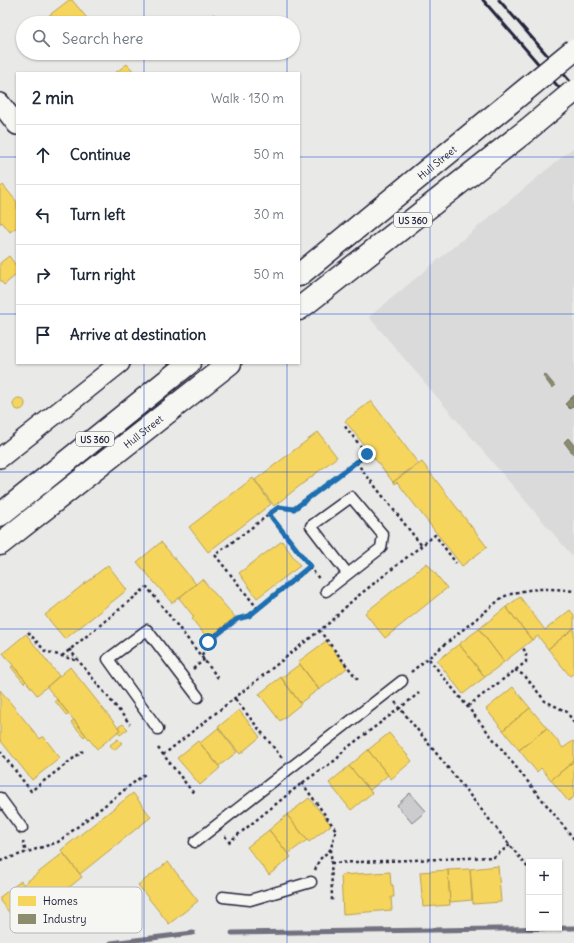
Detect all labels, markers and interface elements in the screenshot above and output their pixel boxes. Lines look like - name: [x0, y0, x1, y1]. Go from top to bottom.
- search box: [16, 16, 300, 60]
- icon: search: [30, 27, 52, 49]
- text: Search here: [62, 29, 143, 48]
- text: 2 min: [32, 87, 74, 109]
- text: Walk · 130 m: [211, 90, 284, 107]
- street label: Hull Street: [415, 142, 459, 182]
- icon: ahead: [32, 144, 54, 166]
- text: Continue: [70, 145, 131, 164]
- text: 50 m: [253, 146, 284, 163]
- icon: left: [32, 204, 54, 226]
- text: Turn left: [70, 205, 125, 224]
- text: 30 m: [254, 206, 284, 223]
- road number: US 360: [394, 213, 432, 227]
- icon: right: [32, 264, 54, 286]
- text: Turn right: [70, 265, 135, 284]
- text: 50 m: [253, 266, 284, 283]
- icon: arrive: [32, 324, 54, 346]
- text: Arrive at destination: [70, 325, 206, 344]
- street label: Hull Street: [121, 412, 166, 451]
- road number: US 360: [76, 432, 114, 446]
- route end: [358, 445, 376, 463]
- route start: [199, 633, 217, 651]
- map controls: [526, 859, 562, 931]
- button: +: [526, 859, 562, 895]
- legend: [10, 887, 142, 933]
- text: Homes: [43, 894, 78, 908]
- button: −: [526, 895, 562, 931]
- text: Industry: [43, 912, 86, 926]

